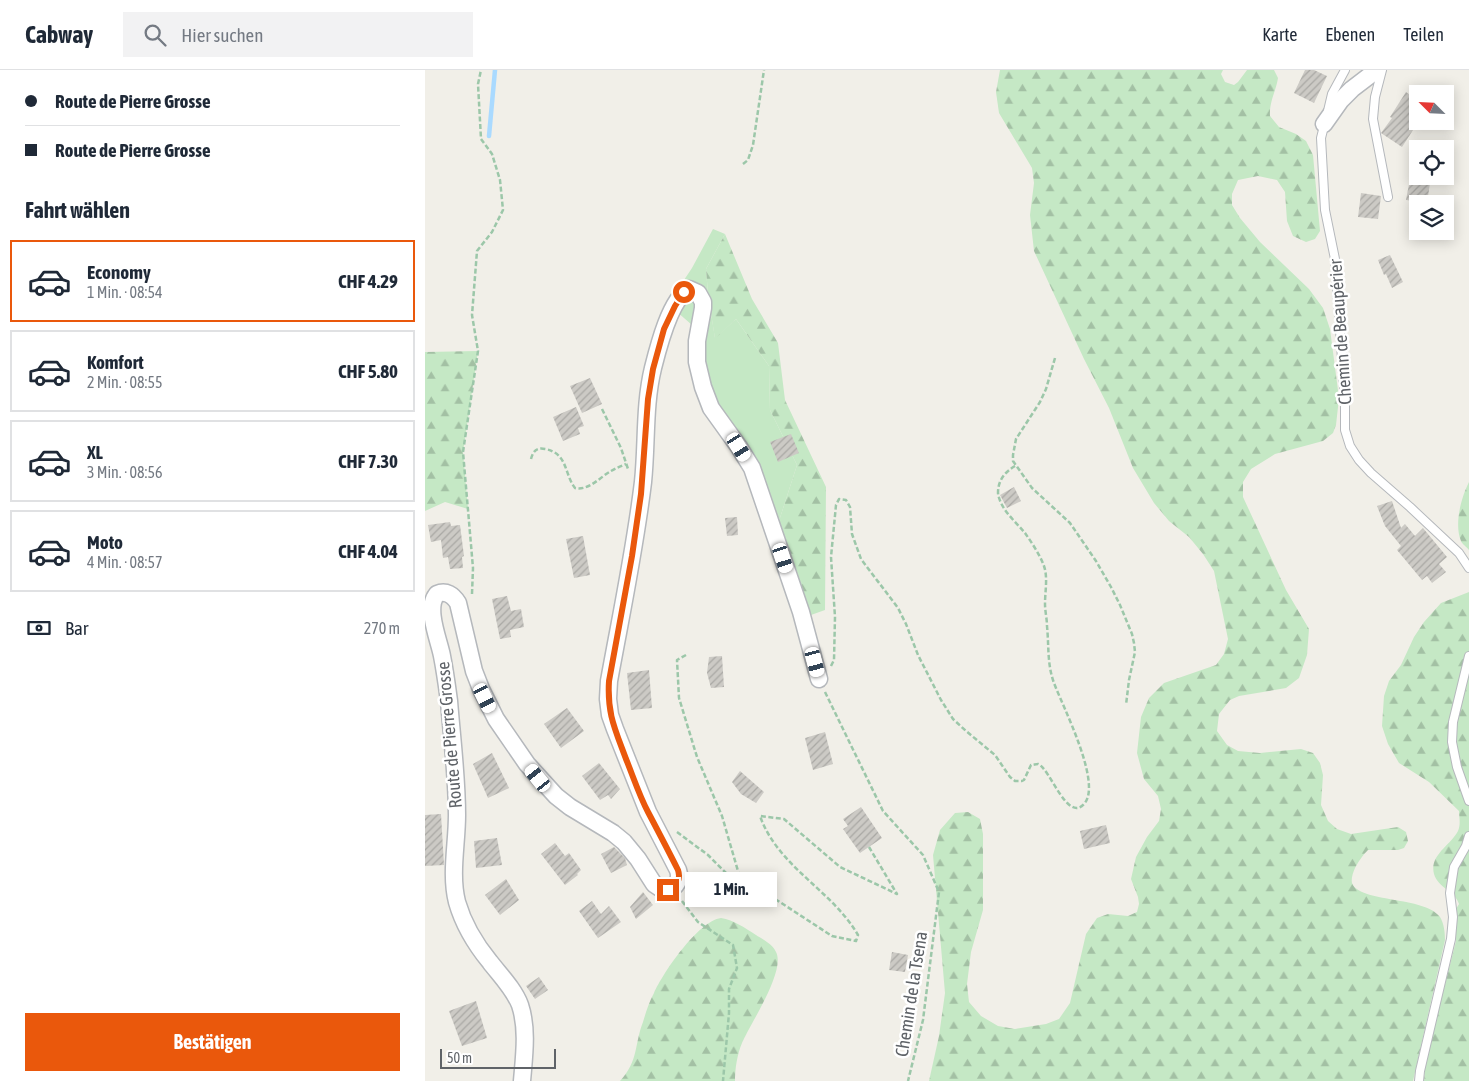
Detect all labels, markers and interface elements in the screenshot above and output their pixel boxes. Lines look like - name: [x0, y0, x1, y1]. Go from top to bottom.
- search box: [123, 12, 473, 57]
- text: Cabway: [25, 21, 93, 48]
- icon: search: [141, 21, 169, 49]
- text: Hier suchen: [181, 24, 263, 46]
- text: Karte: [1262, 24, 1297, 45]
- text: Ebenen: [1325, 24, 1375, 45]
- text: Teilen: [1403, 24, 1444, 45]
- north arrow: [1409, 85, 1454, 130]
- map controls: [1409, 85, 1454, 240]
- text: Route de Pierre Grosse: [55, 90, 211, 112]
- text: Route de Pierre Grosse: [55, 139, 211, 161]
- button: locate: [1409, 140, 1454, 185]
- button: layers: [1409, 195, 1454, 240]
- text: Fahrt wählen: [25, 197, 130, 223]
- street label: Chemin de Beaupérier: [1324, 258, 1356, 405]
- icon: car: [27, 259, 72, 304]
- text: Economy: [87, 261, 151, 283]
- text: CHF 4.29: [338, 270, 398, 292]
- route start: [673, 281, 695, 303]
- text: 1 Min. · 08:54: [87, 283, 162, 301]
- icon: car: [27, 349, 72, 394]
- text: Komfort: [87, 351, 144, 373]
- text: CHF 5.80: [338, 360, 398, 382]
- text: 2 Min. · 08:55: [87, 373, 162, 391]
- car: [724, 430, 753, 464]
- icon: car: [27, 439, 72, 484]
- text: XL: [87, 441, 103, 463]
- text: CHF 7.30: [338, 450, 398, 472]
- text: 3 Min. · 08:56: [87, 463, 162, 481]
- icon: car: [27, 529, 72, 574]
- text: Moto: [87, 531, 123, 553]
- text: CHF 4.04: [338, 540, 398, 562]
- car: [771, 541, 794, 575]
- text: 4 Min. · 08:57: [87, 553, 162, 571]
- icon: cash: [25, 614, 53, 642]
- text: Bar: [65, 617, 88, 639]
- text: 270 m: [364, 619, 400, 637]
- car: [803, 646, 826, 678]
- street label: Route de Pierre Grosse: [432, 661, 466, 809]
- car: [471, 681, 498, 715]
- car: [522, 762, 553, 794]
- callout: 1 Min.: [685, 872, 778, 908]
- route end: [657, 879, 679, 901]
- text: 1 Min.: [714, 880, 748, 898]
- street label: Chemin de la Tsena: [891, 930, 931, 1058]
- button: Bestätigen: [25, 1013, 400, 1071]
- scale bar: [440, 1046, 556, 1069]
- text: 50 m: [447, 1050, 472, 1066]

